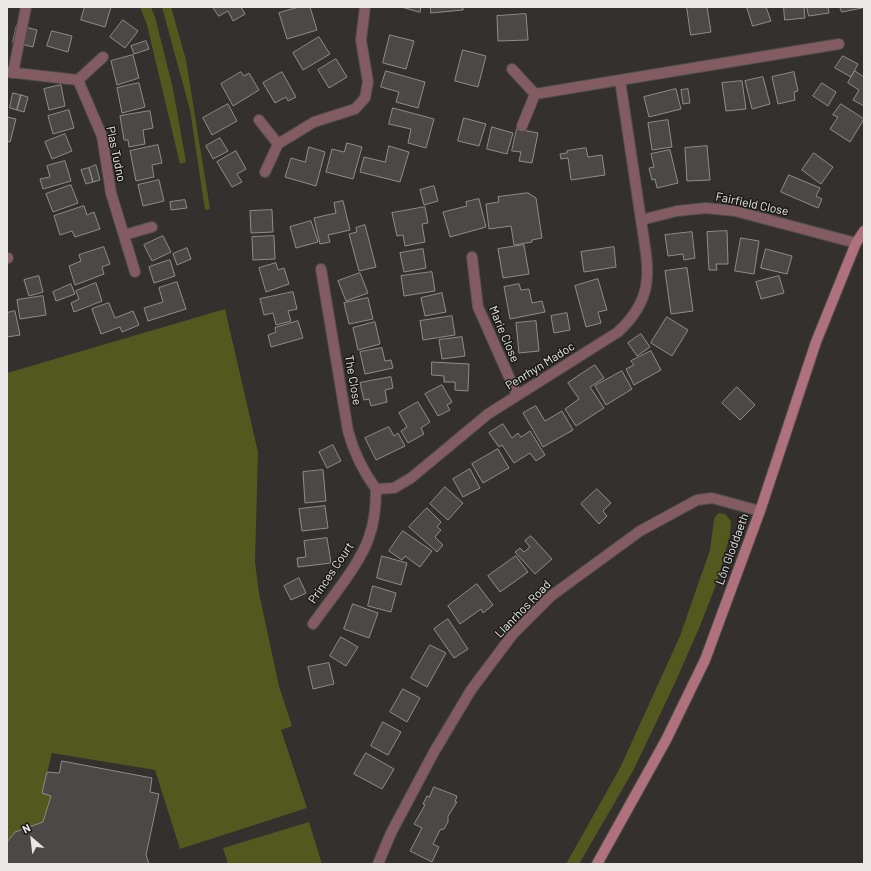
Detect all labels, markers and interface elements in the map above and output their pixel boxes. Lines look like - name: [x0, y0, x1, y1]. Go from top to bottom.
- street label: Plas Tudno: [103, 125, 129, 183]
- street label: Fairfield Close: [714, 189, 790, 219]
- street label: Marie Close: [486, 304, 522, 364]
- street label: Penrhyn Madoc: [503, 339, 577, 393]
- street label: The Close: [342, 354, 364, 406]
- street label: Lôn Gloddaeth: [712, 511, 752, 587]
- street label: Princes Court: [305, 540, 357, 606]
- street label: Llanrhos Road: [492, 577, 554, 641]
- north arrow: [12, 819, 52, 859]
- text: N: [20, 821, 32, 835]

